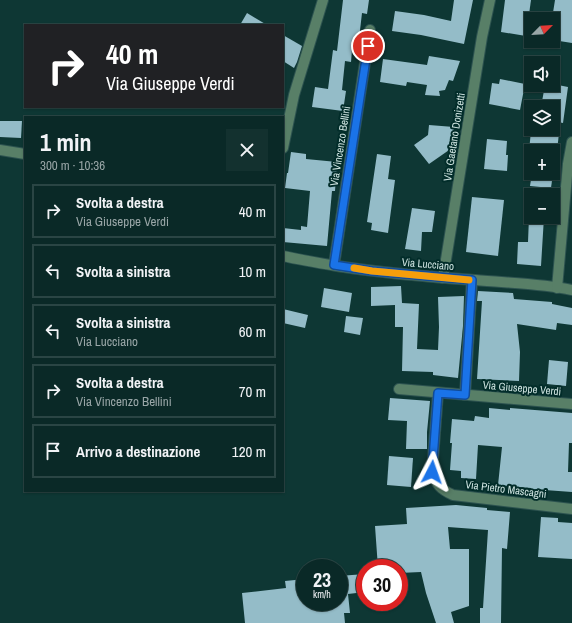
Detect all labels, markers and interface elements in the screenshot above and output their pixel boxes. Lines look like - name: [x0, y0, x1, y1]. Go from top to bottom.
- north arrow: [524, 12, 560, 48]
- map controls: [524, 12, 560, 224]
- pin: [351, 29, 385, 63]
- text: 40 m: [106, 35, 158, 73]
- icon: arrive: [357, 35, 379, 57]
- icon: right: [40, 40, 92, 92]
- button: sound: [524, 56, 560, 92]
- text: Via Giuseppe Verdi: [106, 71, 235, 96]
- street label: Via Gaetano Donizetti: [440, 92, 468, 182]
- button: layers: [524, 100, 560, 136]
- street label: Via Vincenzo Bellini: [327, 105, 353, 187]
- text: 1 min: [40, 126, 91, 158]
- button: close: [226, 129, 268, 171]
- button: +: [524, 144, 560, 180]
- text: 300 m · 10:36: [40, 157, 105, 174]
- button: −: [524, 188, 560, 224]
- text: Svolta a destra: [76, 192, 164, 213]
- icon: right: [42, 200, 64, 222]
- text: 40 m: [239, 201, 266, 222]
- text: Via Giuseppe Verdi: [76, 213, 169, 230]
- street label: Via Lucciano: [401, 255, 455, 273]
- icon: left: [42, 260, 64, 282]
- text: Svolta a sinistra: [76, 261, 170, 282]
- text: 10 m: [239, 261, 266, 282]
- text: Svolta a sinistra: [76, 312, 170, 333]
- icon: left: [42, 320, 64, 342]
- text: 60 m: [239, 321, 266, 342]
- text: Via Lucciano: [76, 333, 138, 350]
- text: Svolta a destra: [76, 372, 164, 393]
- street label: Via Giuseppe Verdi: [482, 378, 562, 398]
- icon: right: [42, 380, 64, 402]
- text: 70 m: [239, 381, 266, 402]
- text: Via Vincenzo Bellini: [76, 393, 172, 410]
- icon: arrive: [42, 440, 64, 462]
- text: Arrivo a destinazione: [76, 441, 200, 462]
- text: 120 m: [232, 441, 266, 462]
- position arrow: [411, 451, 453, 493]
- street label: Via Pietro Mascagni: [465, 477, 547, 501]
- speed limit sign: 30: [356, 559, 408, 611]
- text: 23: [313, 566, 331, 593]
- text: km/h: [313, 588, 331, 601]

